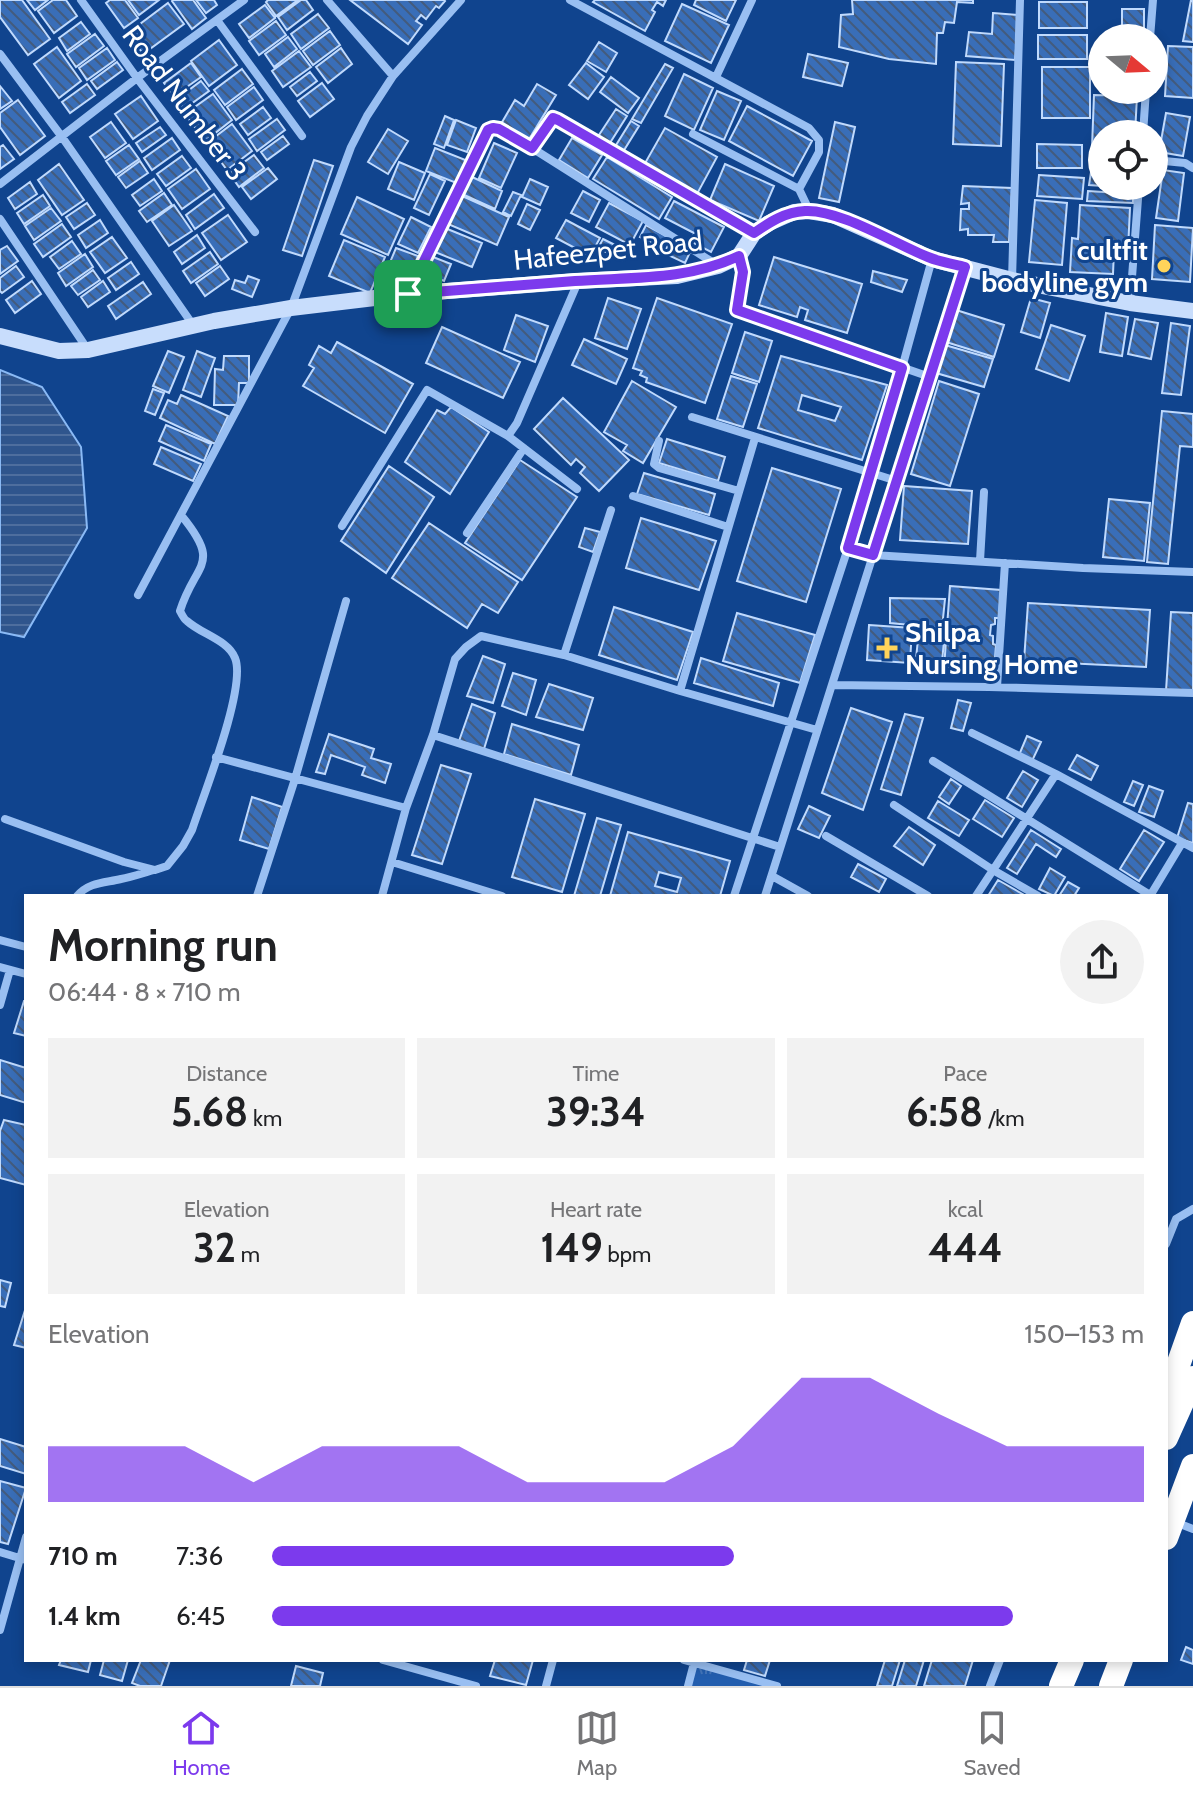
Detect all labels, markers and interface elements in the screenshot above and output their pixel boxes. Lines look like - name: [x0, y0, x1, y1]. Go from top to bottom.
- street label: Road Number 3: [116, 19, 254, 187]
- north arrow: [1088, 24, 1168, 104]
- map controls: [1088, 24, 1168, 200]
- button: locate: [1088, 120, 1168, 200]
- street label: Hafeezpet Road: [512, 223, 704, 277]
- place label: cultfit bodyline gym: [981, 233, 1148, 299]
- marker: cultfit bodyline gym: [1155, 257, 1173, 275]
- pin: [374, 260, 442, 328]
- icon: arrive: [386, 272, 430, 316]
- place label: Shilpa Nursing Home: [905, 615, 1078, 681]
- marker: Shilpa Nursing Home: [876, 637, 898, 659]
- text: Morning run: [48, 919, 278, 972]
- button: share: [1060, 920, 1144, 1004]
- text: 06:44 · 8 × 710 m: [48, 976, 241, 1008]
- text: Distance: [186, 1060, 267, 1087]
- text: Time: [573, 1060, 619, 1087]
- text: Pace: [943, 1060, 987, 1087]
- text: 5.68: [171, 1087, 248, 1136]
- text: 39:34: [546, 1087, 646, 1136]
- text: 6:58: [906, 1087, 983, 1136]
- text: km: [248, 1105, 282, 1132]
- text: /km: [983, 1105, 1024, 1132]
- text: Elevation: [184, 1196, 270, 1223]
- text: Heart rate: [550, 1196, 642, 1223]
- text: kcal: [948, 1196, 983, 1223]
- text: 32: [193, 1223, 236, 1272]
- text: 149: [541, 1223, 603, 1272]
- text: 444: [928, 1223, 1003, 1272]
- text: m: [236, 1241, 260, 1268]
- text: bpm: [603, 1241, 651, 1268]
- text: Elevation: [48, 1318, 150, 1350]
- text: 150–153 m: [1024, 1318, 1144, 1350]
- text: 710 m: [48, 1540, 118, 1572]
- text: 7:36: [176, 1540, 223, 1572]
- text: 1.4 km: [48, 1600, 121, 1632]
- text: 6:45: [176, 1600, 225, 1632]
- tab: Home: [172, 1706, 230, 1781]
- tab: Map: [575, 1706, 619, 1781]
- tab: Saved: [964, 1706, 1021, 1781]

